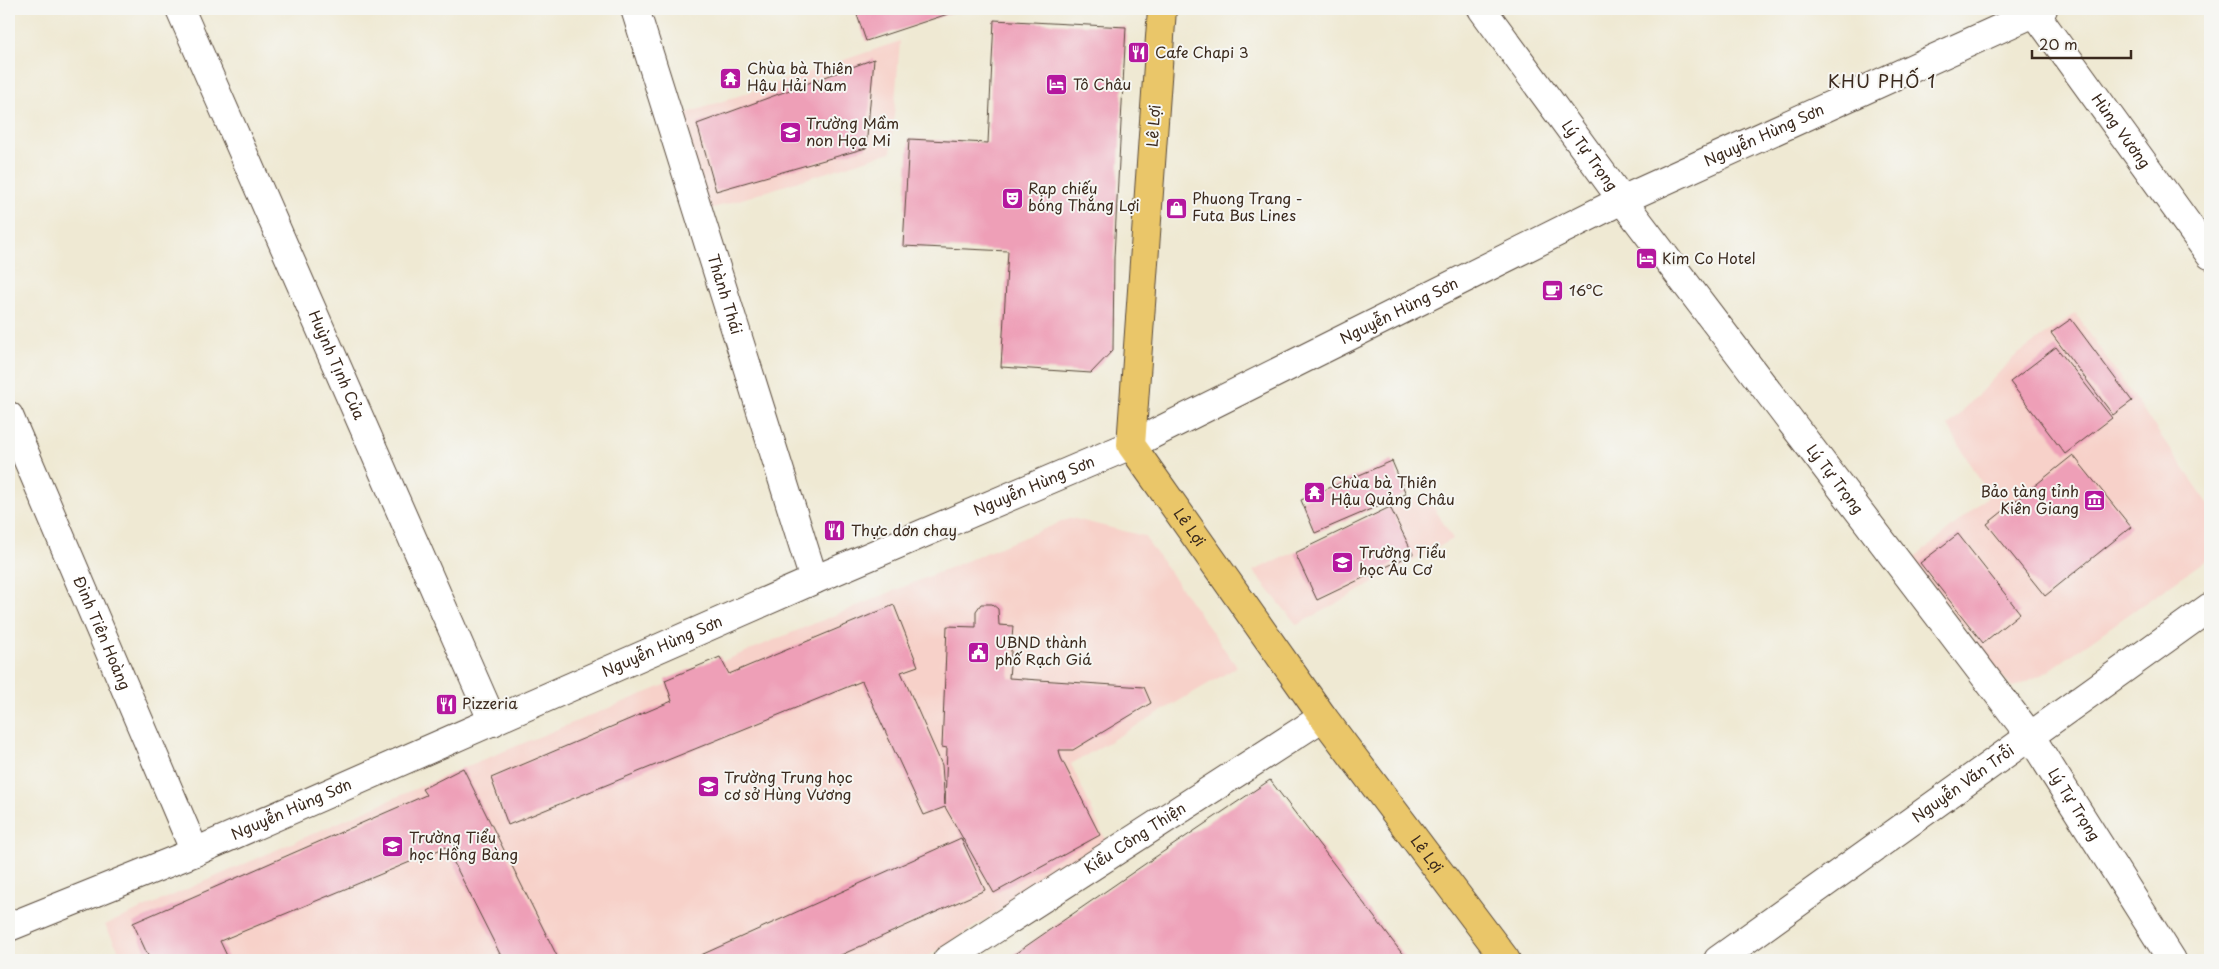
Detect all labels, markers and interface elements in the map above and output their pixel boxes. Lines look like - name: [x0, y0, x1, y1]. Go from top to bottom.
- scale bar: [2032, 28, 2130, 60]
- text: 20 m: [2039, 32, 2078, 55]
- place label: Cafe Chapi 3: [1155, 40, 1249, 63]
- restaurant icon: Cafe Chapi 3: [1127, 41, 1151, 65]
- place label: Chùa bà Thiên Hậu Hải Nam: [747, 56, 853, 96]
- temple icon: Chùa bà Thiên Hậu Hải Nam: [719, 66, 743, 90]
- district label: KHU PHỐ 1: [1828, 67, 1936, 94]
- place label: Tô Châu: [1073, 72, 1131, 95]
- hotel icon: Tô Châu: [1045, 73, 1069, 97]
- street label: Hùng Vương: [2087, 88, 2157, 173]
- street label: Nguyễn Hùng Sơn: [1700, 97, 1827, 171]
- street label: Lê Lợi: [1140, 104, 1165, 148]
- place label: Trường Mầm non Họa Mi: [806, 111, 899, 151]
- street label: Lý Tự Trọng: [1557, 115, 1625, 195]
- school or university icon: Trường Mầm non Họa Mi: [778, 121, 802, 145]
- place label: Rạp chiếu bóng Thắng Lợi: [1028, 176, 1140, 216]
- theatre icon: Rạp chiếu bóng Thắng Lợi: [1000, 186, 1024, 210]
- place label: Phuong Trang - Futa Bus Lines: [1192, 186, 1303, 226]
- shop icon: Phuong Trang - Futa Bus Lines: [1164, 196, 1188, 220]
- place label: Kim Co Hotel: [1662, 246, 1756, 269]
- hotel icon: Kim Co Hotel: [1634, 247, 1658, 271]
- street label: Thành Thái: [703, 251, 749, 337]
- street label: Nguyễn Hùng Sơn: [1335, 271, 1462, 349]
- place label: 16°C: [1569, 278, 1604, 301]
- cafe icon: 16°C: [1541, 279, 1565, 303]
- street label: Huỳnh Tịnh Của: [304, 306, 372, 424]
- street label: Lý Tự Trọng: [1802, 439, 1870, 518]
- street label: Nguyễn Hùng Sơn: [970, 449, 1098, 521]
- place label: Chùa bà Thiên Hậu Quảng Châu: [1331, 470, 1455, 510]
- place label: Bảo tàng tỉnh Kiên Giang: [1980, 479, 2079, 519]
- temple icon: Chùa bà Thiên Hậu Quảng Châu: [1303, 480, 1327, 504]
- museum icon: Bảo tàng tỉnh Kiên Giang: [2083, 489, 2107, 513]
- street label: Lê Lợi: [1169, 503, 1212, 551]
- place label: Thực dơn chay: [851, 518, 957, 541]
- restaurant icon: Thực dơn chay: [823, 519, 847, 543]
- place label: Trường Tiểu học Âu Cơ: [1359, 540, 1446, 580]
- school or university icon: Trường Tiểu học Âu Cơ: [1331, 550, 1355, 574]
- street label: Đinh Tiên Hoàng: [68, 572, 138, 693]
- street label: Nguyễn Hùng Sơn: [598, 609, 726, 682]
- place label: UBND thành phố Rạch Giá: [995, 630, 1092, 670]
- public building icon: UBND thành phố Rạch Giá: [967, 640, 991, 664]
- place label: Pizzeria: [462, 691, 518, 714]
- restaurant icon: Pizzeria: [434, 692, 458, 716]
- street label: Nguyễn Văn Trỗi: [1907, 738, 2018, 827]
- street label: Lý Tự Trọng: [2043, 763, 2107, 845]
- place label: Trường Trung học cơ sở Hùng Vương: [724, 765, 853, 805]
- street label: Nguyễn Hùng Sơn: [227, 772, 355, 845]
- school or university icon: Trường Trung học cơ sở Hùng Vương: [696, 775, 720, 799]
- street label: Kiều Công Thiện: [1079, 796, 1190, 879]
- place label: Trường Tiểu học Hồng Bàng: [409, 825, 518, 865]
- street label: Lê Lợi: [1406, 830, 1450, 877]
- school or university icon: Trường Tiểu học Hồng Bàng: [381, 835, 405, 859]

